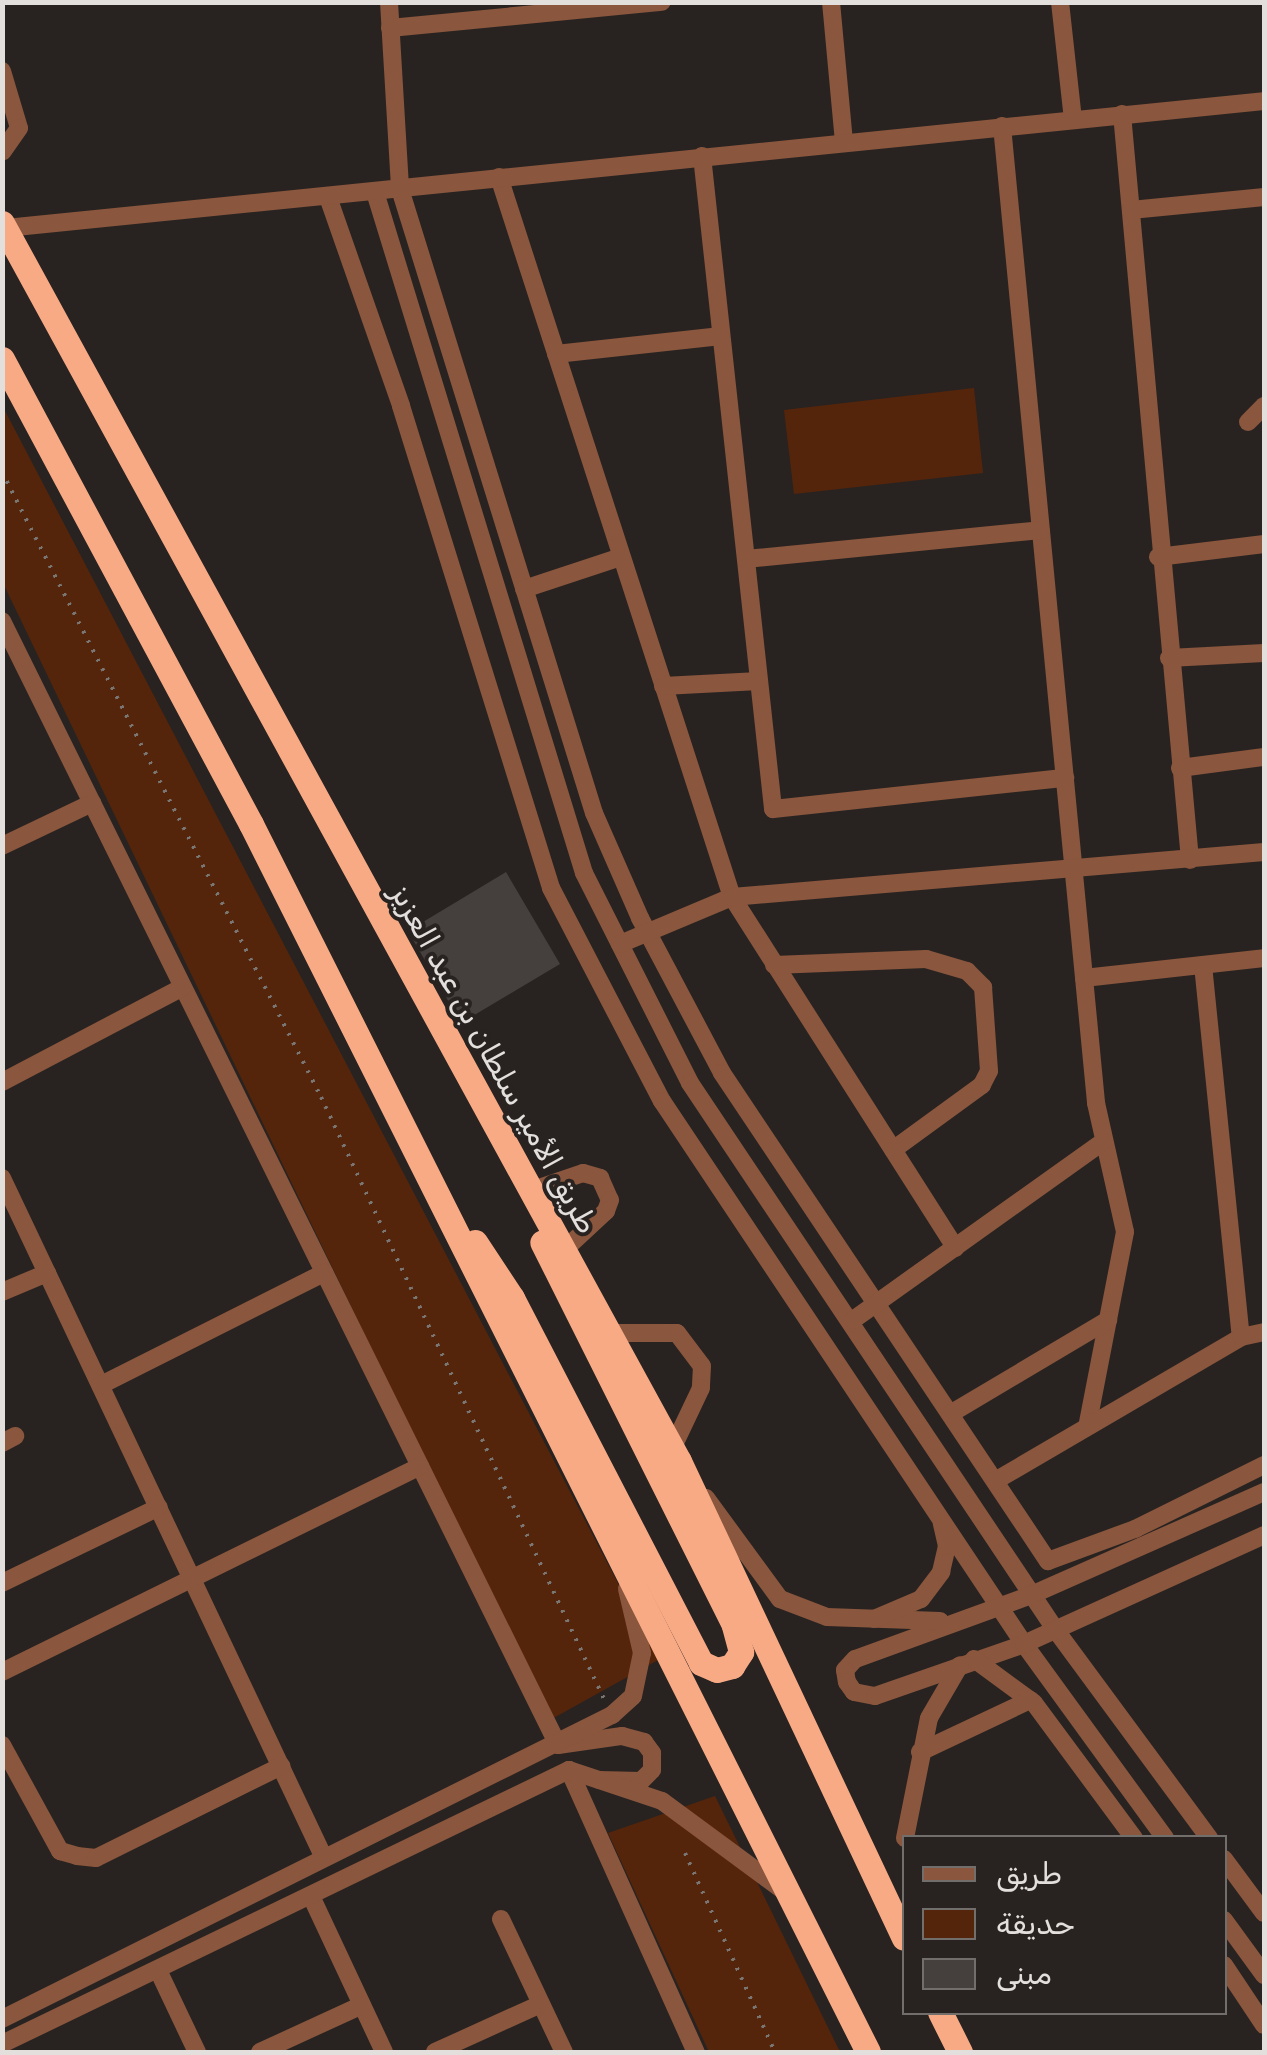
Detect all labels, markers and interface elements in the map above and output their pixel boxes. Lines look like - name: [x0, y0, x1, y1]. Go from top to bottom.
- street label: طريق الأمير سلطان بن عبد العزيز: [383, 878, 605, 1240]
- legend: [902, 1835, 1227, 2015]
- text: طريق: [996, 1856, 1062, 1892]
- text: حديقة: [996, 1906, 1075, 1942]
- text: مبنى: [996, 1956, 1052, 1992]

